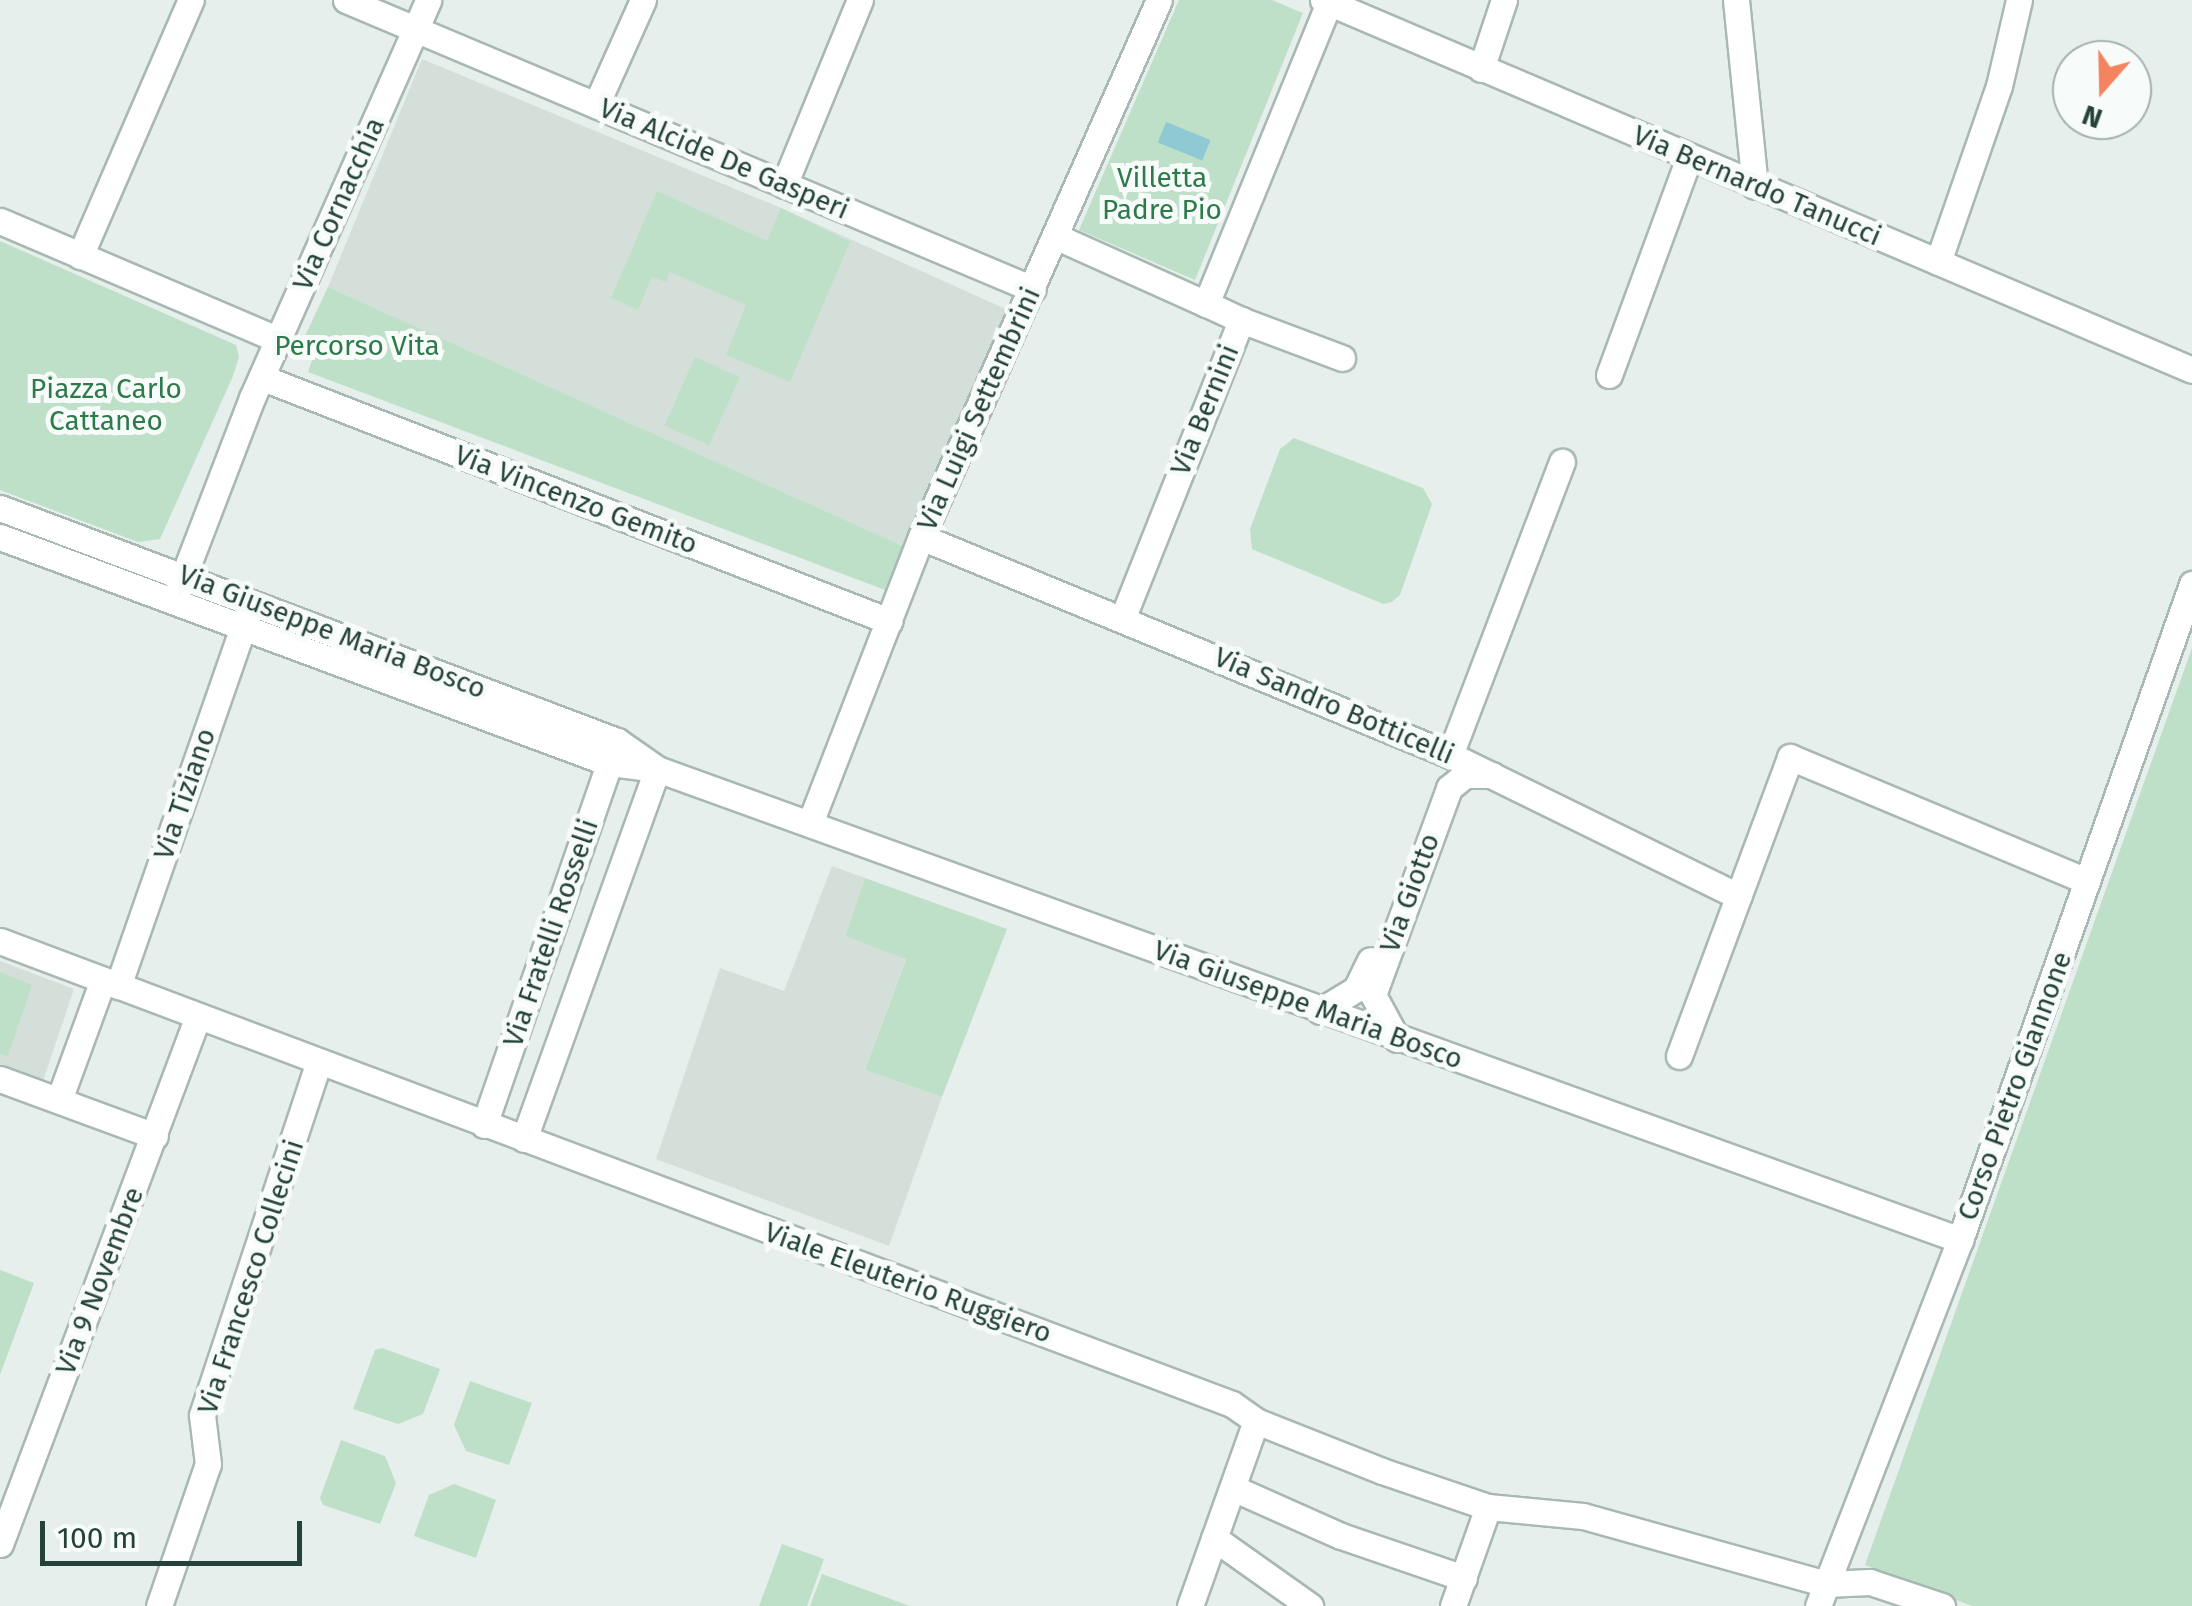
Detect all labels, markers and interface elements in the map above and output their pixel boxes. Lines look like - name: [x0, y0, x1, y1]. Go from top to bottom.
- north arrow: [2052, 40, 2152, 140]
- street label: Via Alcide De Gasperi: [594, 91, 854, 227]
- text: N: [2078, 98, 2107, 135]
- street label: Via Cornacchia: [286, 112, 392, 296]
- street label: Via Bernardo Tanucci: [1628, 118, 1886, 254]
- park label: Villetta Padre Pio: [1102, 161, 1222, 227]
- street label: Via Luigi Settembrini: [910, 282, 1048, 536]
- park label: Percorso Vita: [274, 329, 440, 363]
- street label: Via Bernini: [1164, 340, 1246, 480]
- park label: Piazza Carlo Cattaneo: [30, 372, 182, 438]
- street label: Via Vincenzo Gemito: [450, 438, 702, 562]
- street label: Via Giuseppe Maria Bosco: [174, 558, 490, 706]
- street label: Via Sandro Botticelli: [1209, 640, 1459, 772]
- street label: Via Tiziano: [147, 724, 223, 864]
- street label: Via Fratelli Rosselli: [496, 815, 606, 1051]
- street label: Via Giotto: [1373, 829, 1447, 957]
- street label: Via Giuseppe Maria Bosco: [1149, 933, 1467, 1077]
- street label: Corso Pietro Giannone: [1951, 947, 2079, 1225]
- street label: Via Francesco Collecini: [191, 1135, 311, 1419]
- street label: Via 9 Novembre: [49, 1182, 151, 1380]
- street label: Viale Eleuterio Ruggiero: [760, 1215, 1056, 1351]
- scale bar: [45, 1501, 308, 1563]
- text: 100 m: [57, 1520, 137, 1556]

